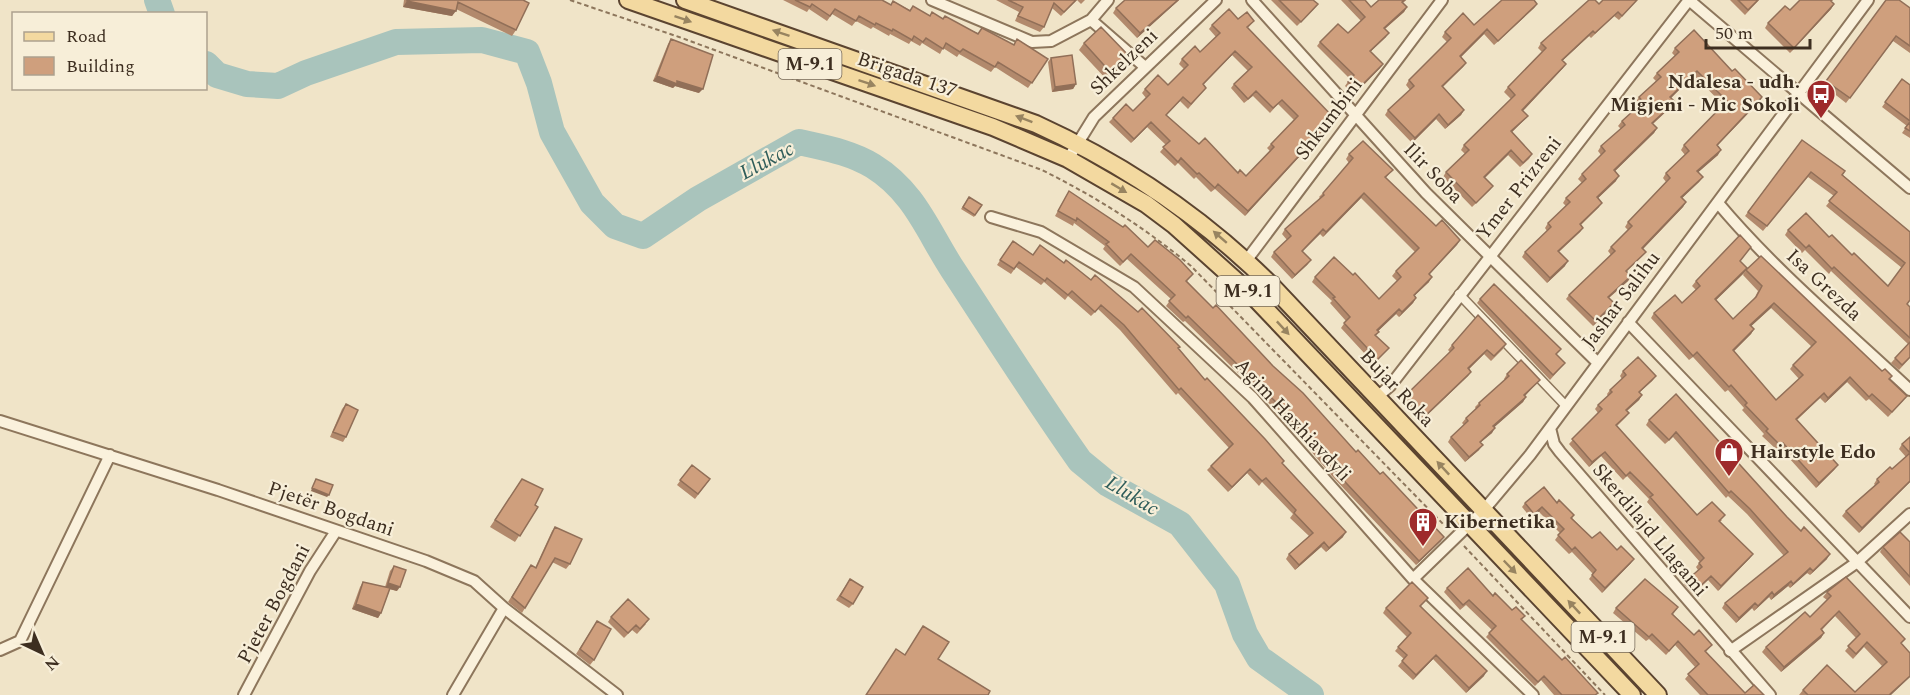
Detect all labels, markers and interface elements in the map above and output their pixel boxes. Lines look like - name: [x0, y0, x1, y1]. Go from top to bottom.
- legend: [12, 12, 207, 90]
- scale bar: [1706, 12, 1810, 50]
- one-way arrow: [674, 15, 692, 25]
- text: 50 m: [1715, 20, 1753, 47]
- street label: Shkelzeni: [1083, 22, 1165, 102]
- text: Road: [66, 23, 107, 50]
- one-way arrow: [771, 28, 789, 38]
- street label: Brigada 137: [853, 44, 961, 106]
- road number: M-9.1: [778, 49, 842, 79]
- text: Building: [66, 53, 135, 80]
- place label: Ndalesa - udh. Migjeni - Mic Sokoli: [1610, 67, 1800, 120]
- street label: Shkumbini: [1288, 71, 1370, 167]
- bus stop icon: Ndalesa - udh. Migjeni - Mic Sokoli: [1805, 78, 1837, 120]
- one-way arrow: [858, 79, 876, 89]
- one-way arrow: [1015, 114, 1033, 123]
- street label: Ymer Prizreni: [1469, 130, 1569, 246]
- water label: Llukac: [734, 133, 800, 189]
- street label: Ilir Soba: [1396, 135, 1470, 211]
- one-way arrow: [1111, 183, 1127, 194]
- one-way arrow: [1212, 231, 1228, 244]
- street label: Isa Grezda: [1779, 242, 1869, 328]
- street label: Jashar Salihu: [1574, 245, 1668, 355]
- road number: M-9.1: [1216, 276, 1280, 306]
- one-way arrow: [1276, 320, 1290, 335]
- street label: Bujar Roka: [1353, 342, 1442, 434]
- street label: Agim Haxhiavdyli: [1228, 351, 1358, 489]
- shop icon: Hairstyle Edo: [1713, 436, 1745, 478]
- place label: Hairstyle Edo: [1750, 437, 1876, 467]
- street label: Skerdilajd Llagami: [1585, 457, 1715, 603]
- one-way arrow: [1437, 461, 1450, 476]
- water label: Llukac: [1099, 467, 1165, 525]
- street label: Pjetër Bogdani: [264, 473, 398, 545]
- building icon: Kibernetika: [1407, 506, 1439, 548]
- place label: Kibernetika: [1444, 507, 1556, 537]
- street label: Pjeter Bogdani: [230, 539, 318, 669]
- one-way arrow: [1503, 559, 1517, 573]
- one-way arrow: [1568, 600, 1582, 614]
- road number: M-9.1: [1572, 622, 1634, 652]
- north arrow: [12, 623, 72, 683]
- text: N: [39, 650, 65, 676]

